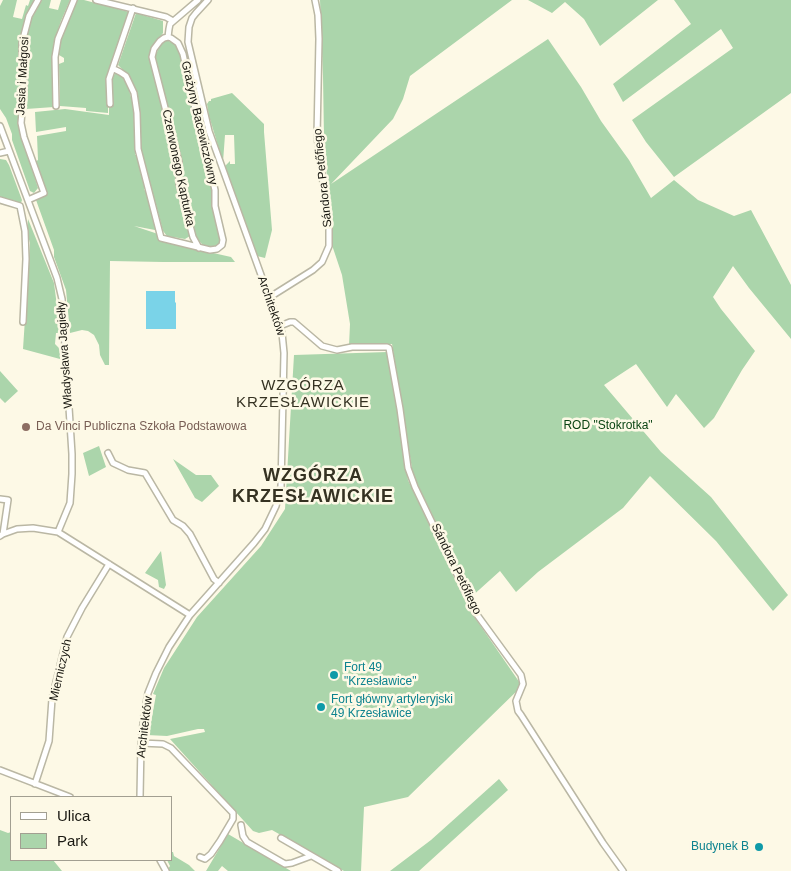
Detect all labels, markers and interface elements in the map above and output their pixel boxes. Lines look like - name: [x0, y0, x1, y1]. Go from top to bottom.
- street label: Jasia i Małgosi: [14, 36, 32, 116]
- street label: Grażyny Bacewiczówny: [178, 60, 220, 186]
- street label: Czerwonego Kapturka: [159, 108, 197, 228]
- street label: Sándora Petőfiego: [311, 128, 335, 228]
- street label: Architektów: [254, 274, 288, 338]
- street label: Władysława Jagiełły: [54, 301, 76, 409]
- district label: WZGÓRZA KRZESŁAWICKIE: [234, 377, 372, 412]
- park label: ROD "Stokrotka": [563, 419, 653, 433]
- place label: Da Vinci Publiczna Szkoła Podstawowa: [36, 420, 247, 434]
- marker: Da Vinci Publiczna Szkoła Podstawowa: [20, 421, 32, 433]
- district label: WZGÓRZA KRZESŁAWICKIE: [230, 465, 396, 508]
- street label: Sándora Petőfiego: [428, 521, 484, 617]
- street label: Mierniczych: [47, 638, 75, 702]
- place label: Fort 49 "Krzesławice": [344, 661, 417, 689]
- marker: Fort 49 "Krzesławice": [328, 669, 340, 681]
- place label: Fort główny artyleryjski 49 Krzesławice: [331, 693, 453, 721]
- street label: Architektów: [134, 695, 156, 759]
- marker: Fort główny artyleryjski 49 Krzesławice: [315, 701, 327, 713]
- legend: [10, 796, 172, 861]
- text: Ulica: [57, 807, 90, 824]
- text: Park: [57, 832, 88, 849]
- place label: Budynek B: [691, 840, 749, 854]
- marker: Budynek B: [753, 841, 765, 853]

